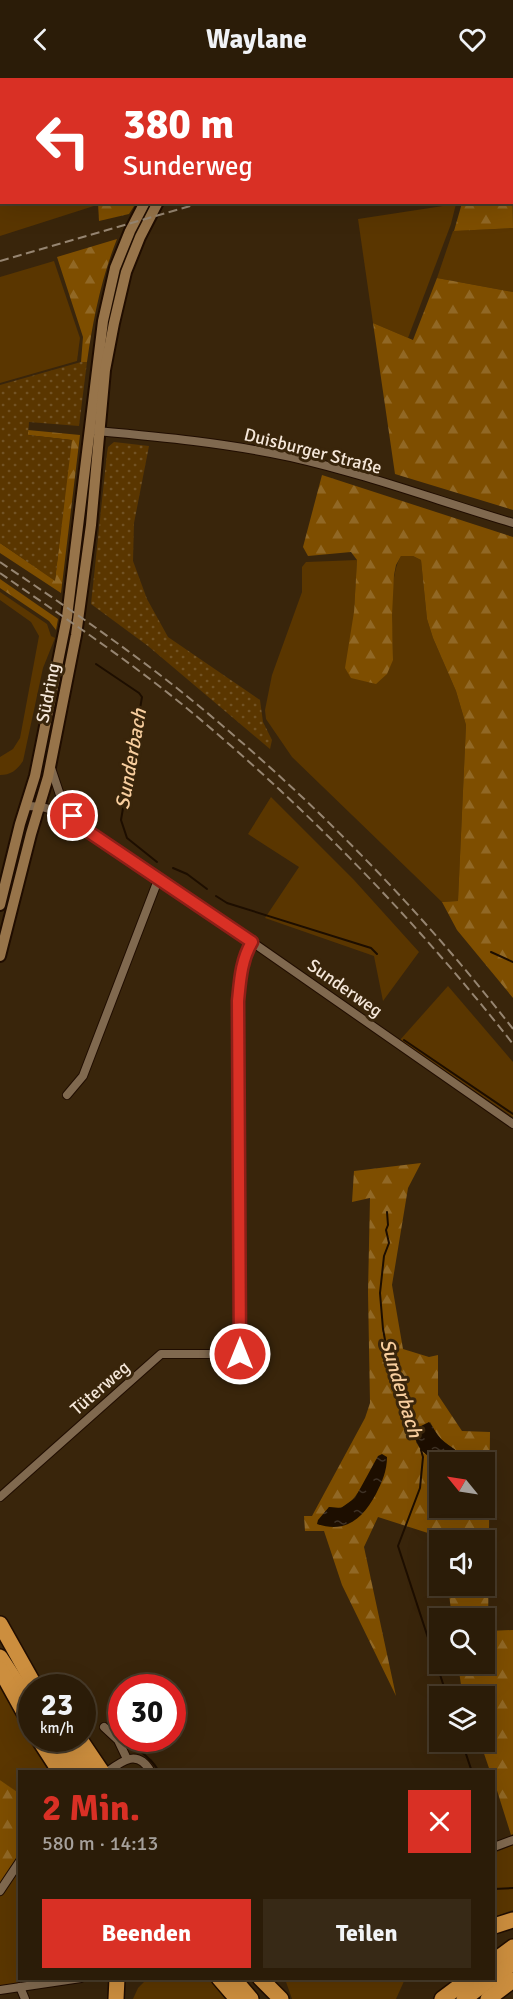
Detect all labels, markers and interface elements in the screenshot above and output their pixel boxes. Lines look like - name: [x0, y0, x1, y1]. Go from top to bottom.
- icon: back: [24, 23, 57, 56]
- text: Waylane: [206, 23, 307, 56]
- icon: heart: [456, 23, 489, 56]
- text: 380 m: [123, 99, 234, 150]
- icon: left: [24, 102, 102, 180]
- text: Sunderweg: [123, 150, 253, 183]
- street label: Duisburger Straße: [242, 423, 384, 479]
- street label: Südring: [31, 661, 65, 725]
- water label: Sunderbach: [110, 706, 152, 811]
- pin: [47, 790, 98, 841]
- icon: arrive: [56, 799, 89, 832]
- street label: Sunderweg: [303, 954, 387, 1022]
- position arrow: [208, 1322, 272, 1386]
- water label: Sunderbach: [374, 1336, 428, 1441]
- street label: Tüterweg: [66, 1356, 134, 1420]
- north arrow: [429, 1452, 495, 1518]
- map controls: [429, 1452, 495, 1752]
- button: sound: [429, 1530, 495, 1596]
- button: search: [429, 1608, 495, 1674]
- speed limit sign: 30: [108, 1674, 186, 1752]
- button: layers: [429, 1686, 495, 1752]
- text: 23: [41, 1687, 73, 1724]
- text: km/h: [40, 1719, 74, 1737]
- text: 2 Min.: [42, 1786, 140, 1831]
- button: close: [408, 1790, 471, 1853]
- text: 580 m · 14:13: [42, 1831, 158, 1856]
- button: Beenden: [42, 1899, 251, 1968]
- button: Teilen: [263, 1899, 471, 1968]

